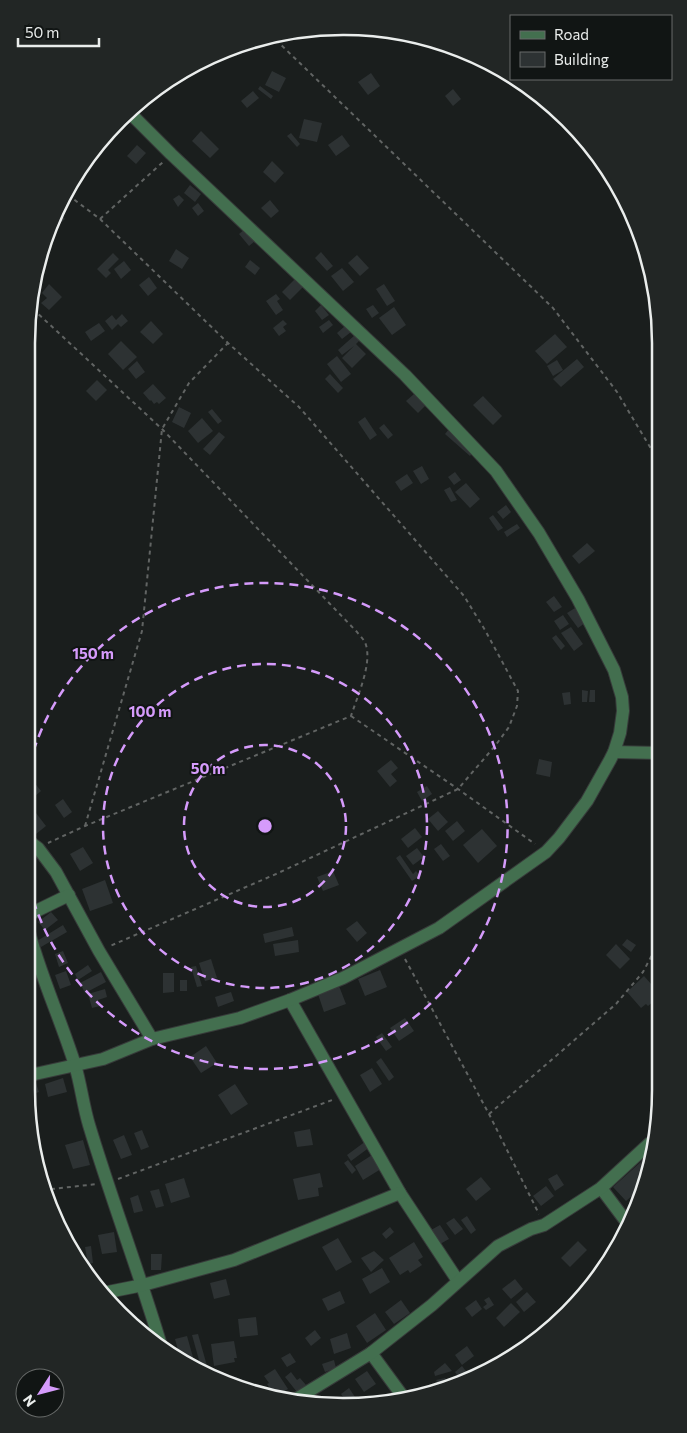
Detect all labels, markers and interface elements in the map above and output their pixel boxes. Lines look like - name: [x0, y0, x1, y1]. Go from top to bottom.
- scale bar: [18, 15, 99, 47]
- legend: [510, 15, 672, 80]
- text: 50 m: [25, 23, 59, 41]
- text: Road: [554, 25, 589, 43]
- text: Building: [554, 50, 609, 68]
- text: 150 m: [72, 644, 114, 662]
- text: 100 m: [129, 702, 171, 720]
- text: 50 m: [191, 759, 225, 777]
- centre of rings: [256, 817, 274, 835]
- north arrow: [15, 1368, 65, 1418]
- text: N: [19, 1392, 39, 1410]

